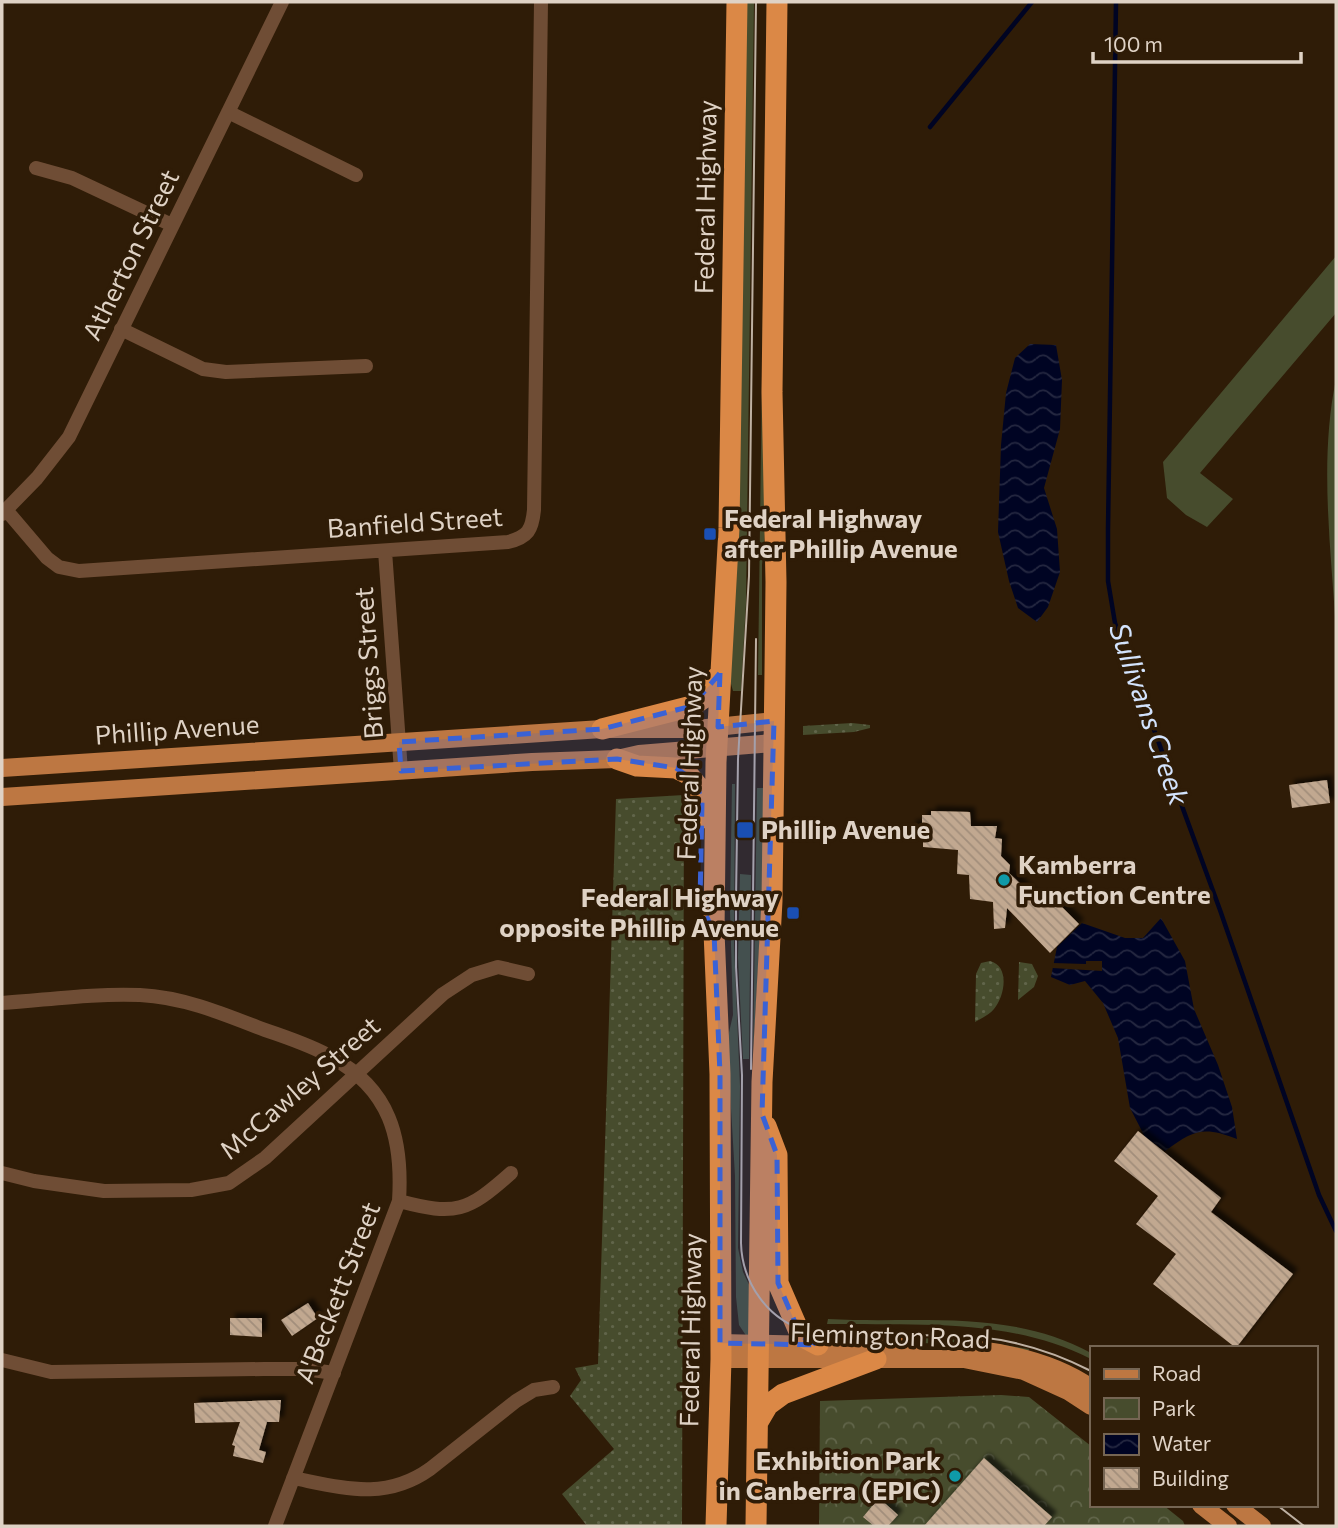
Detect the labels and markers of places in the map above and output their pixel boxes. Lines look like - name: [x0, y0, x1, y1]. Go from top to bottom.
- place label: Federal Highway after Phillip Avenue: [724, 502, 958, 563]
- marker: Federal Highway after Phillip Avenue: [702, 526, 718, 542]
- place label: Phillip Avenue: [761, 813, 930, 844]
- marker: Phillip Avenue: [735, 820, 755, 840]
- place label: Kamberra Function Centre: [1018, 848, 1211, 909]
- marker: Kamberra Function Centre: [996, 872, 1012, 888]
- place label: Federal Highway opposite Phillip Avenue: [499, 881, 779, 942]
- marker: Federal Highway opposite Phillip Avenue: [785, 905, 801, 921]
- place label: Exhibition Park in Canberra (EPIC): [719, 1444, 941, 1505]
- marker: Exhibition Park in Canberra (EPIC): [947, 1468, 963, 1484]

